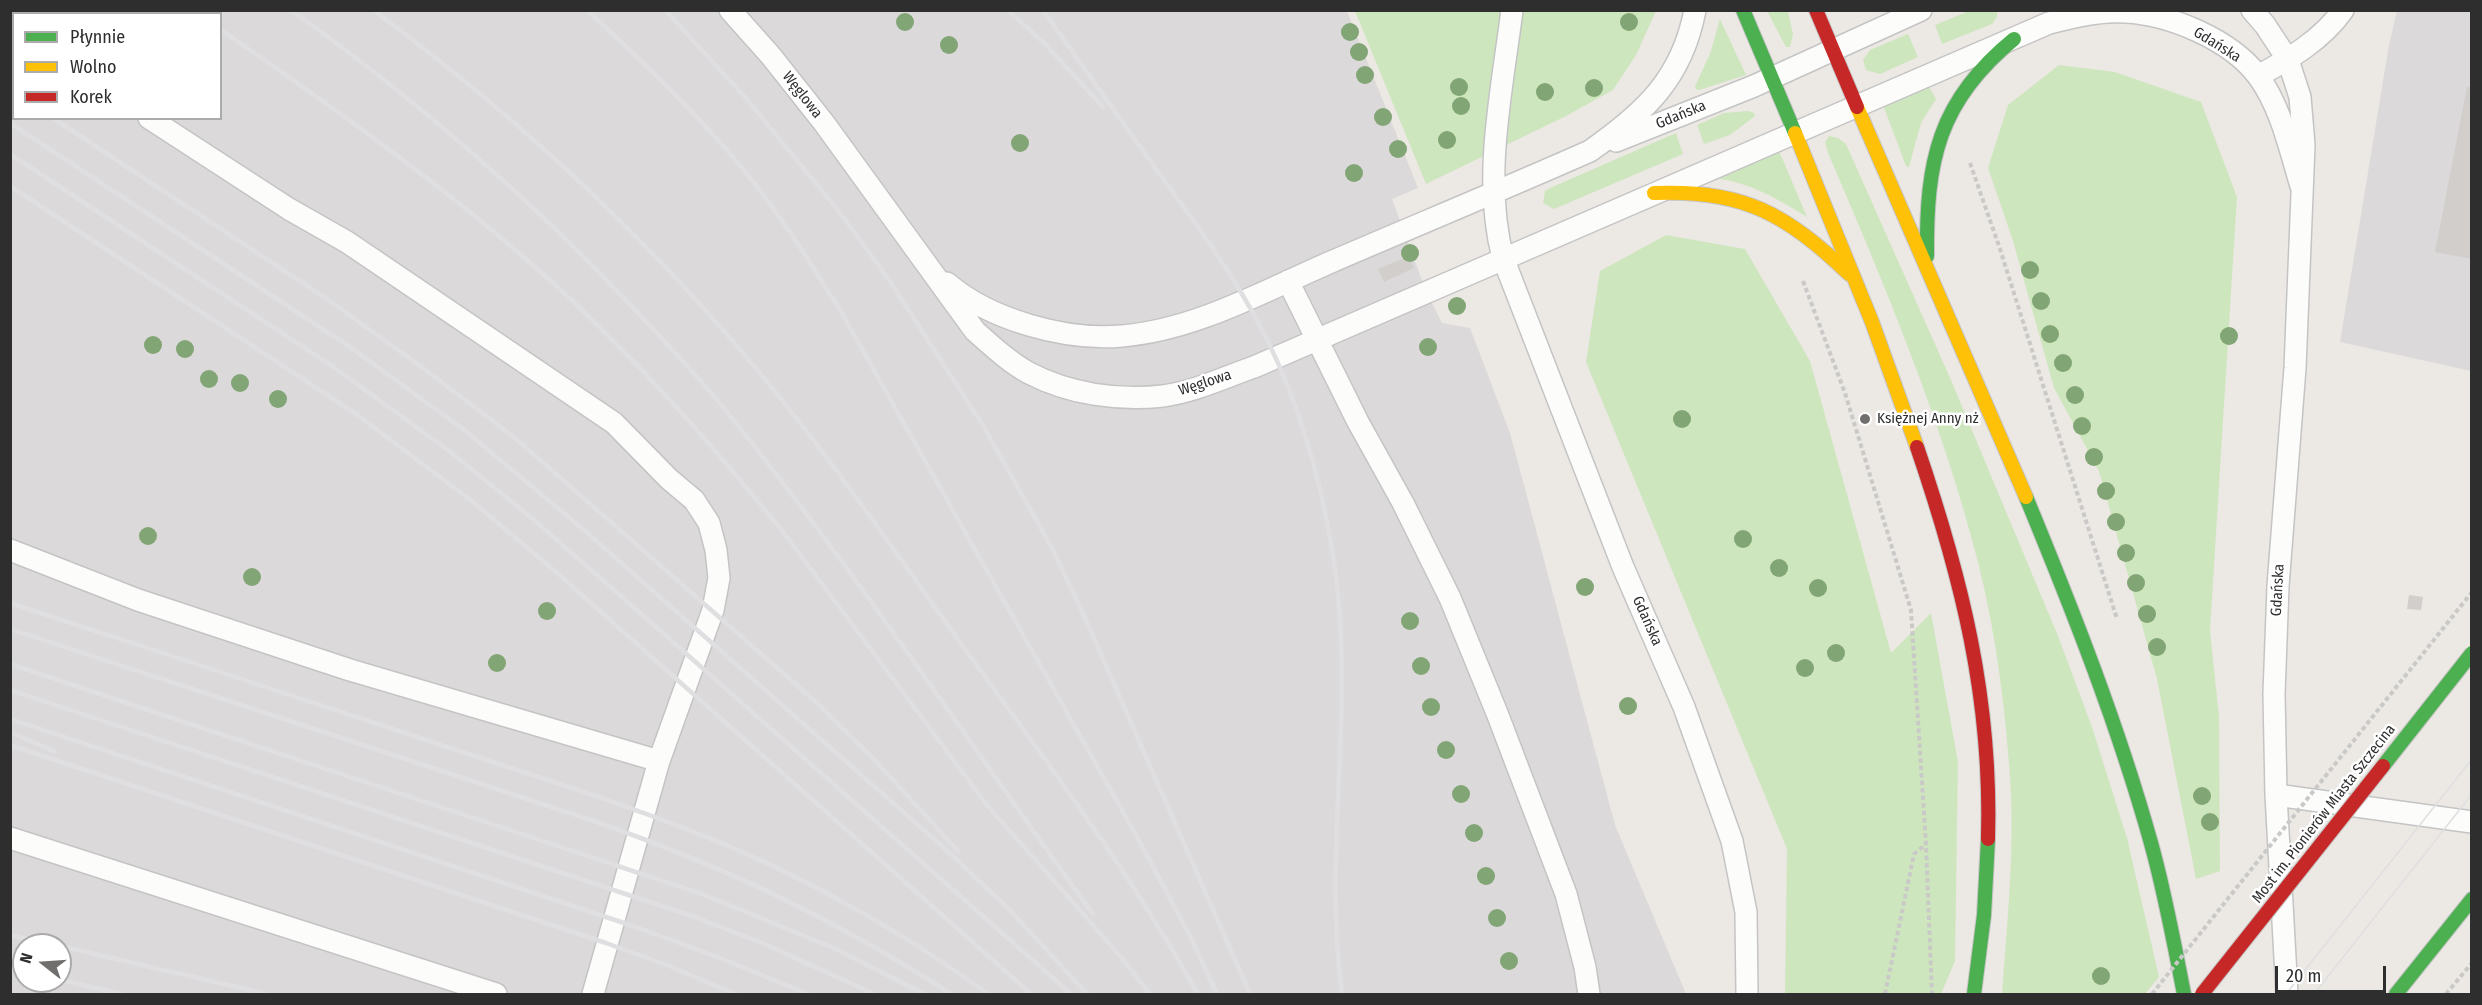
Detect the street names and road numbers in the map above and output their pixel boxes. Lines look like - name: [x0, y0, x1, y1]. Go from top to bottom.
- street label: Gdańska: [2190, 23, 2244, 67]
- street label: Węglowa: [778, 68, 826, 122]
- street label: Gdańska: [1653, 97, 1709, 133]
- street label: Węglowa: [1176, 366, 1234, 400]
- street label: Gdańska: [2268, 563, 2288, 617]
- street label: Gdańska: [1628, 593, 1666, 649]
- street label: Most im. Pionierów Miasta Szczecina: [2249, 721, 2399, 907]

